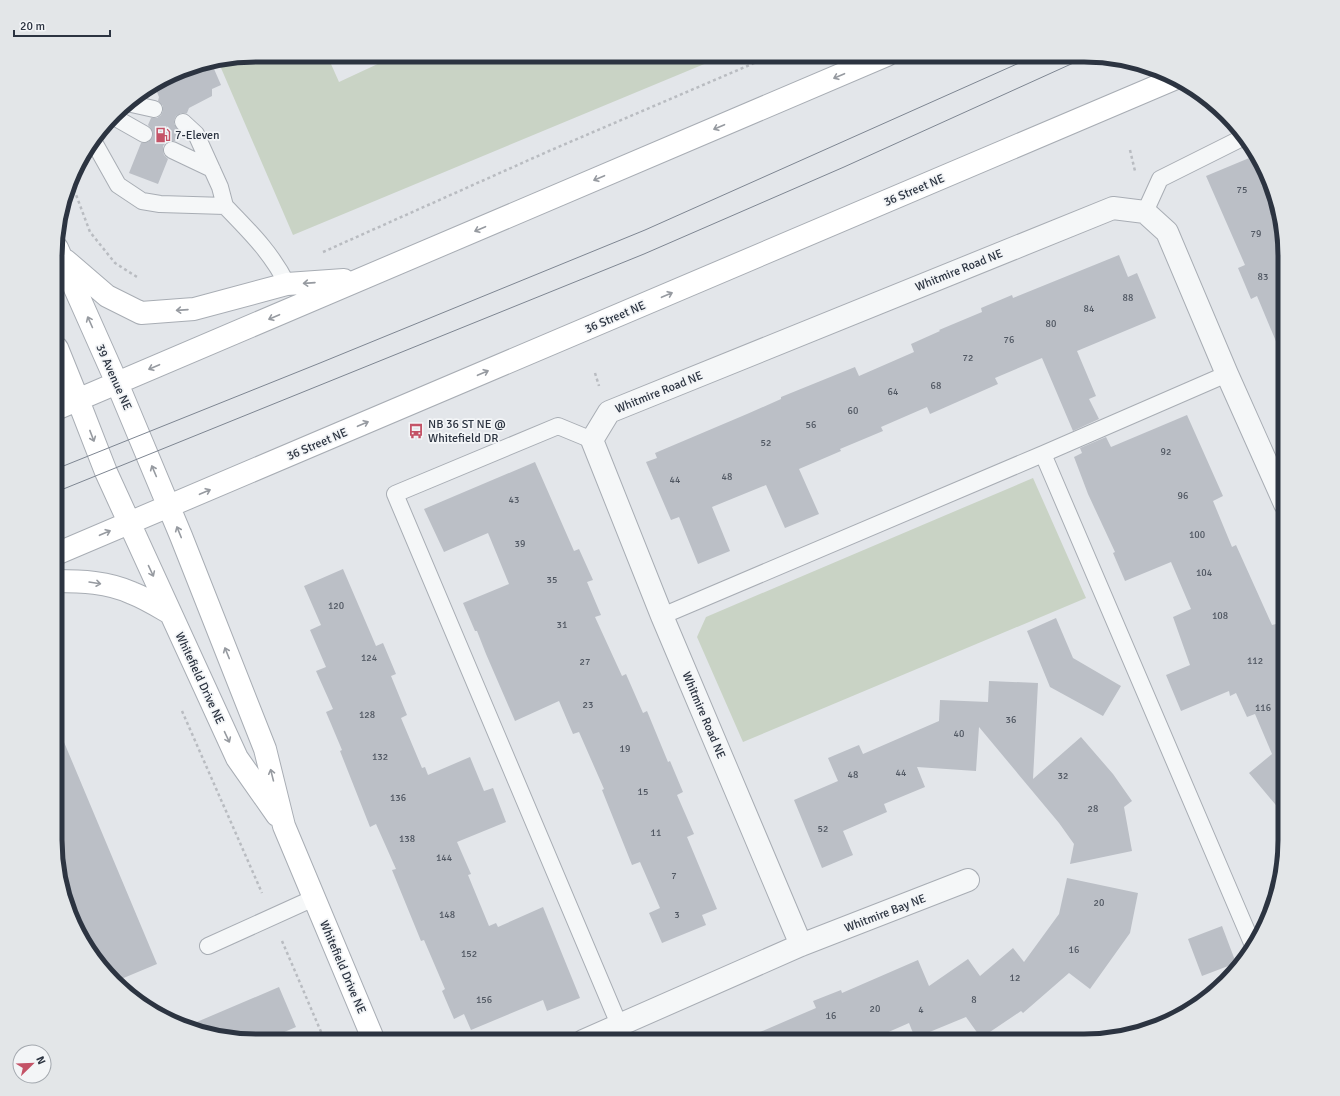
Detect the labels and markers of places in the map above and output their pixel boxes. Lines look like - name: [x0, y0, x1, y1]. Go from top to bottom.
- fuel station icon: 7-Eleven: [154, 126, 172, 144]
- place label: 7-Eleven: [175, 128, 220, 143]
- place label: NB 36 ST NE @ Whitefield DR: [428, 417, 506, 446]
- bus stop icon: NB 36 ST NE @ Whitefield DR: [407, 422, 425, 440]

